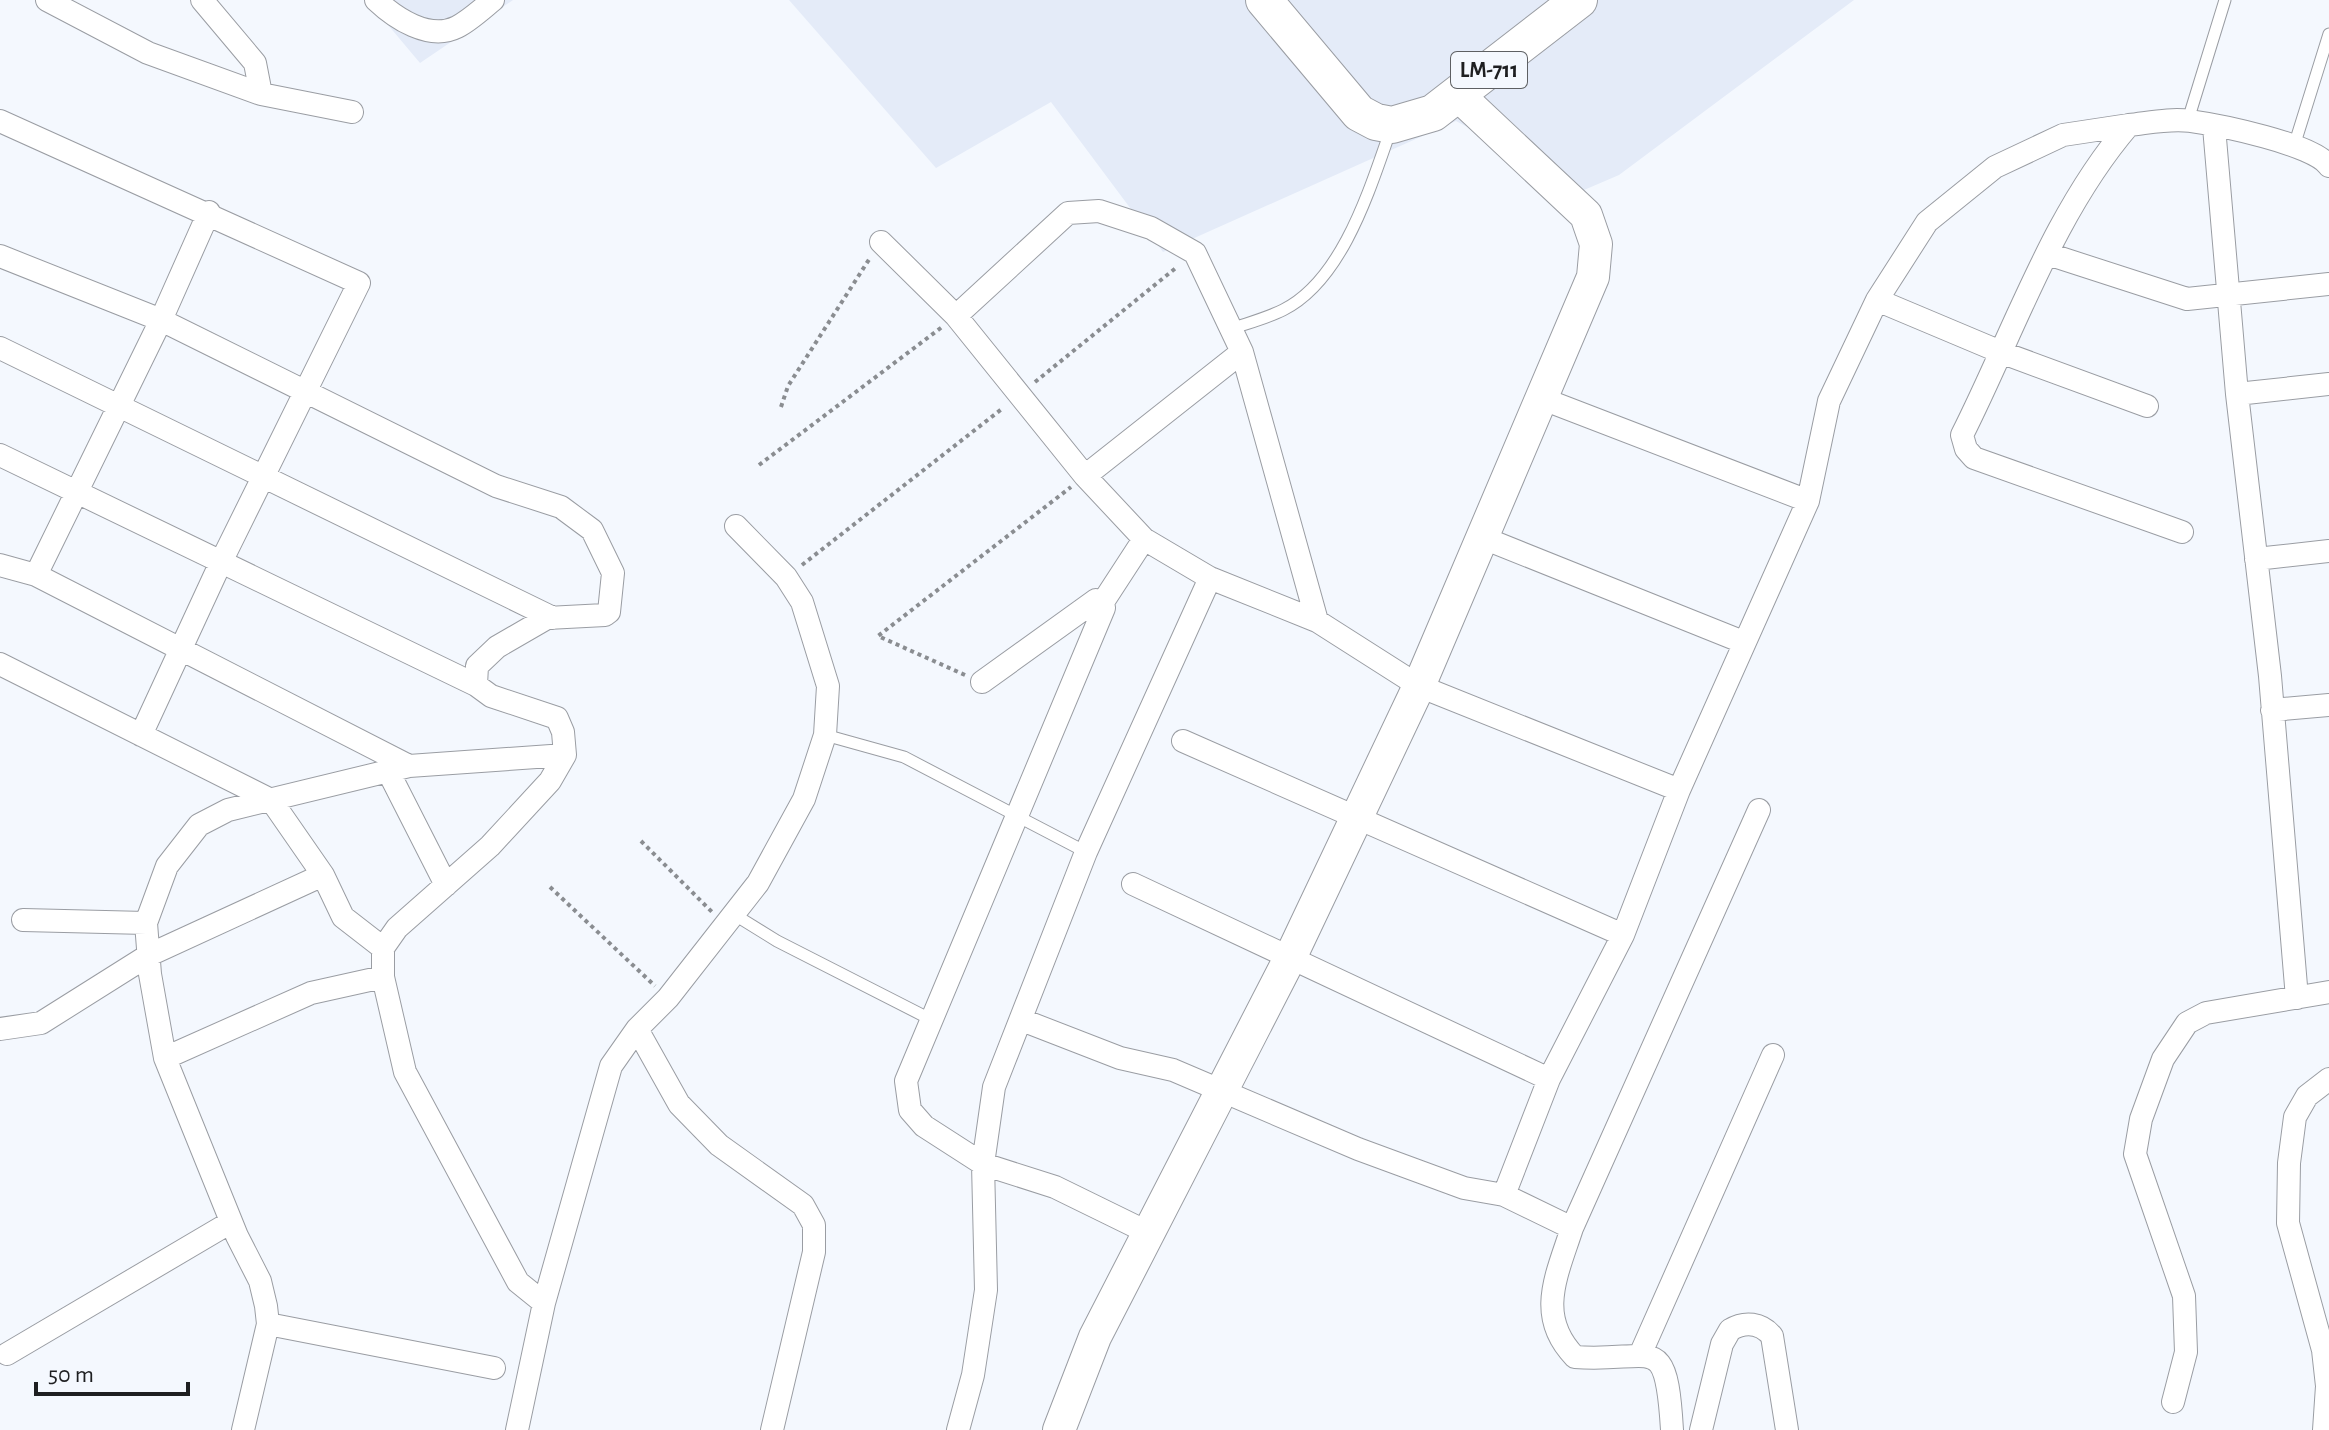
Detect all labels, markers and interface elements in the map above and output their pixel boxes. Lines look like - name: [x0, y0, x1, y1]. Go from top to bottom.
- road number: LM-711: [1451, 52, 1527, 88]
- scale bar: [36, 1346, 188, 1396]
- text: 50 m: [48, 1363, 94, 1387]

